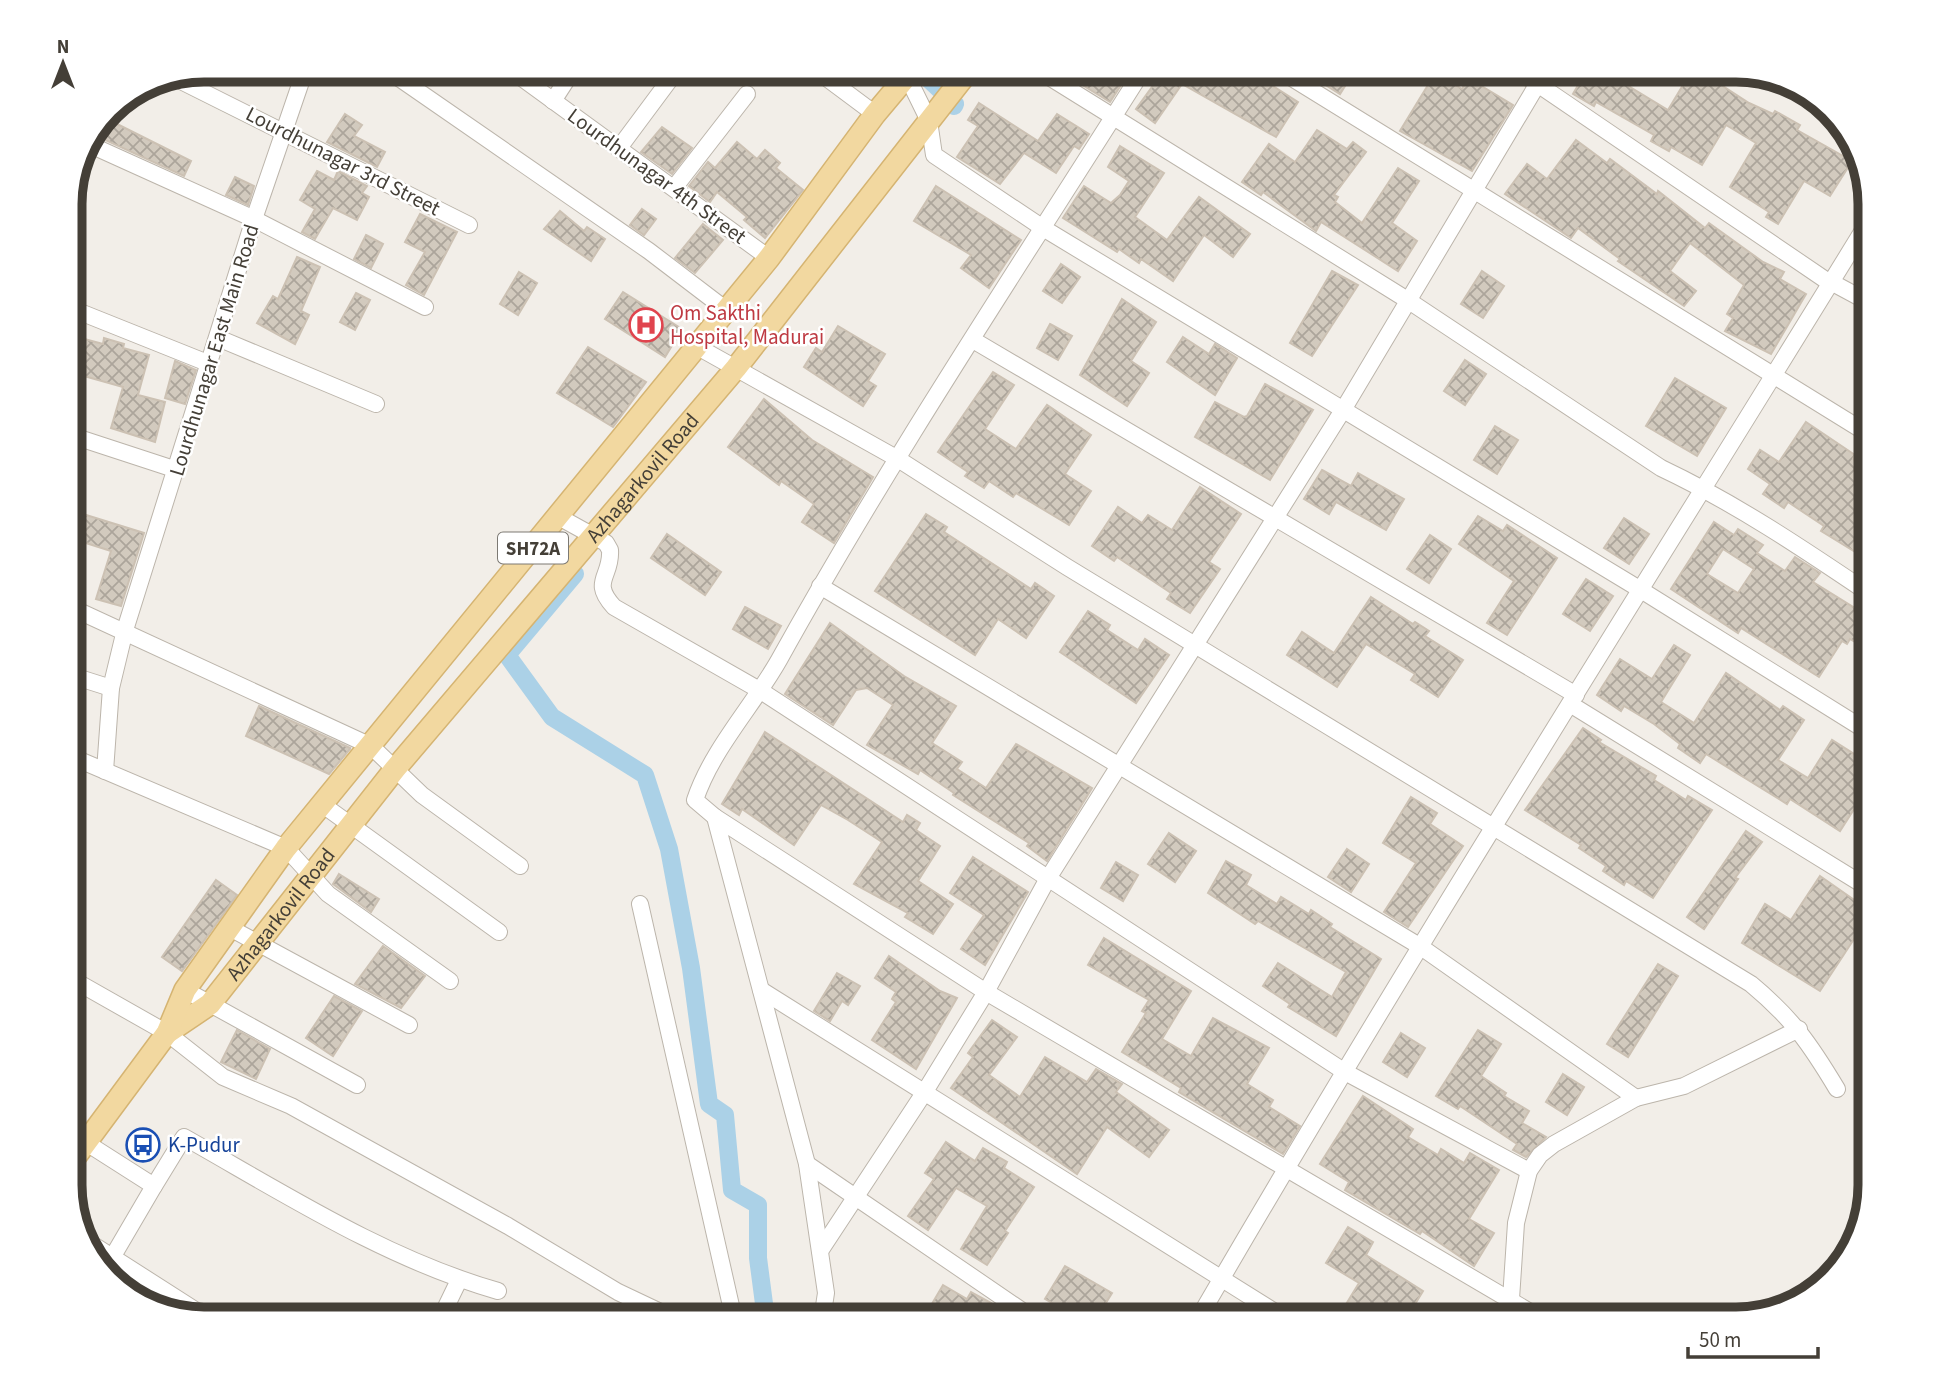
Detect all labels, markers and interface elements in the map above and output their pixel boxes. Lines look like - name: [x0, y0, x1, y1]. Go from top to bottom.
- north arrow: [28, 28, 98, 98]
- text: N: [57, 34, 69, 61]
- street label: Lourdhunagar 3rd Street: [241, 99, 445, 223]
- street label: Lourdhunagar 4th Street: [561, 101, 753, 251]
- street label: Lourdhunagar East Main Road: [161, 220, 267, 480]
- place label: Om Sakthi Hospital, Madurai: [670, 298, 824, 352]
- hospital icon: Om Sakthi Hospital, Madurai: [627, 306, 665, 344]
- street label: Azhagarkovil Road: [579, 407, 706, 549]
- road number: SH72A: [498, 533, 568, 564]
- street label: Azhagarkovil Road: [219, 842, 342, 987]
- bus stop icon: K-Pudur: [124, 1126, 162, 1164]
- place label: K-Pudur: [168, 1130, 240, 1160]
- scale bar: [1688, 1316, 1818, 1360]
- text: 50 m: [1699, 1325, 1741, 1355]

